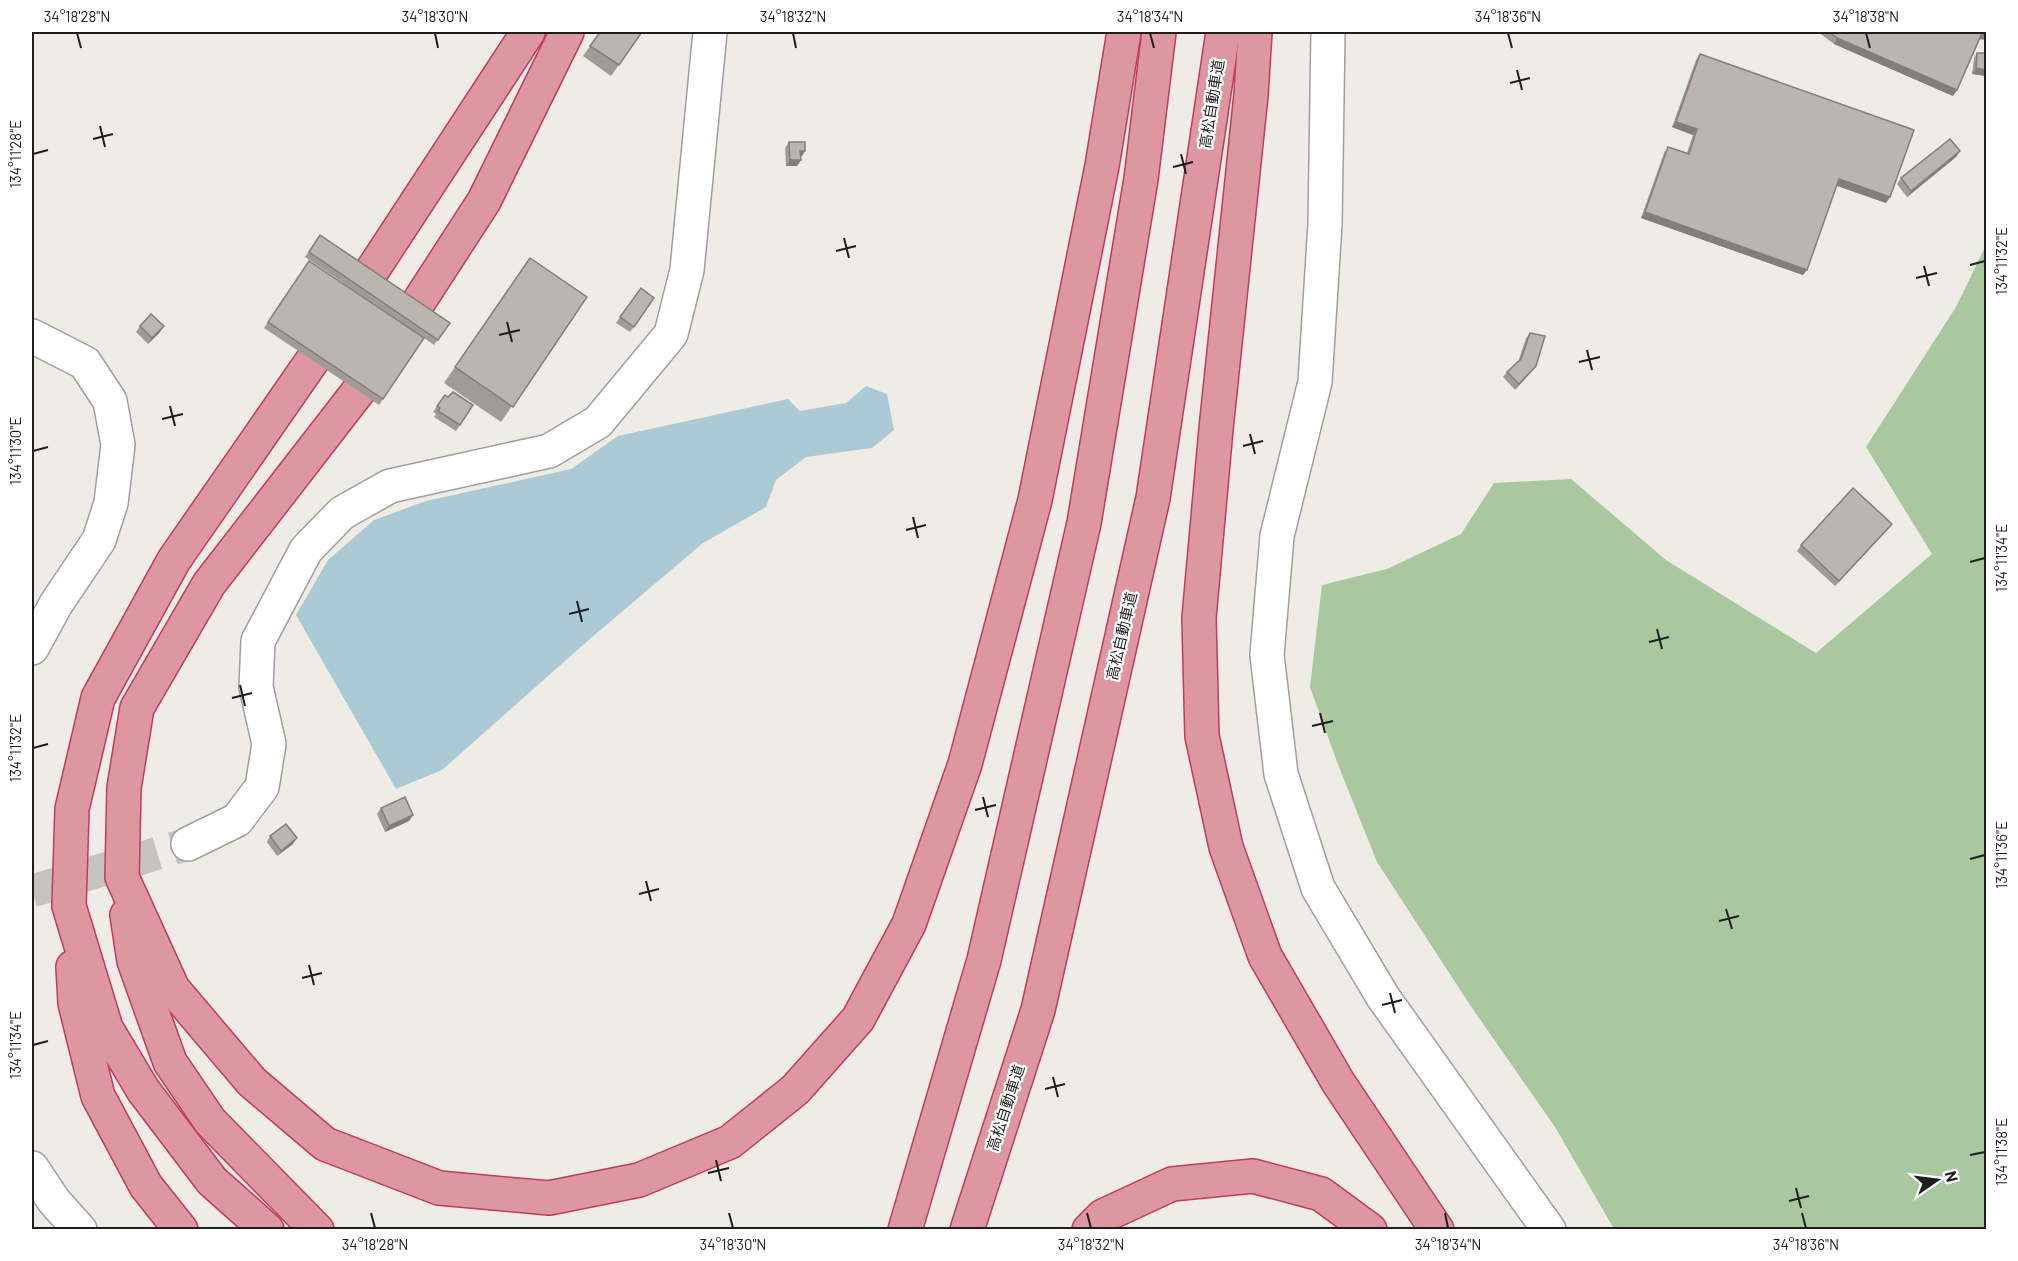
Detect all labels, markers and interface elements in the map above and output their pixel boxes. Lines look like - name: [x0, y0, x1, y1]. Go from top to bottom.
- text: 34°18'28"N: [44, 7, 110, 25]
- text: 34°18'30"N: [401, 7, 469, 25]
- text: 34°18'32"N: [760, 7, 826, 25]
- text: 34°18'34"N: [1117, 7, 1183, 25]
- text: 34°18'36"N: [1475, 7, 1541, 25]
- text: 34°18'38"N: [1833, 7, 1899, 25]
- street label: 高松自動車道: [1195, 58, 1227, 150]
- text: 134°11'28"E: [6, 120, 24, 188]
- text: 134°11'32"E: [1992, 227, 2010, 295]
- text: 134°11'30"E: [6, 417, 24, 485]
- text: 134°11'34"E: [1992, 524, 2010, 592]
- street label: 高松自動車道: [1102, 590, 1140, 682]
- text: 134°11'32"E: [6, 714, 24, 782]
- text: 134°11'36"E: [1992, 821, 2010, 889]
- text: 134°11'34"E: [6, 1011, 24, 1079]
- street label: 高松自動車道: [983, 1062, 1028, 1153]
- text: 134°11'38"E: [1992, 1118, 2010, 1186]
- north arrow: [1907, 1150, 1967, 1210]
- text: N: [1942, 1169, 1963, 1184]
- text: 34°18'28"N: [342, 1235, 408, 1253]
- text: 34°18'30"N: [699, 1235, 767, 1253]
- text: 34°18'32"N: [1058, 1235, 1124, 1253]
- text: 34°18'34"N: [1415, 1235, 1481, 1253]
- text: 34°18'36"N: [1773, 1235, 1839, 1253]

